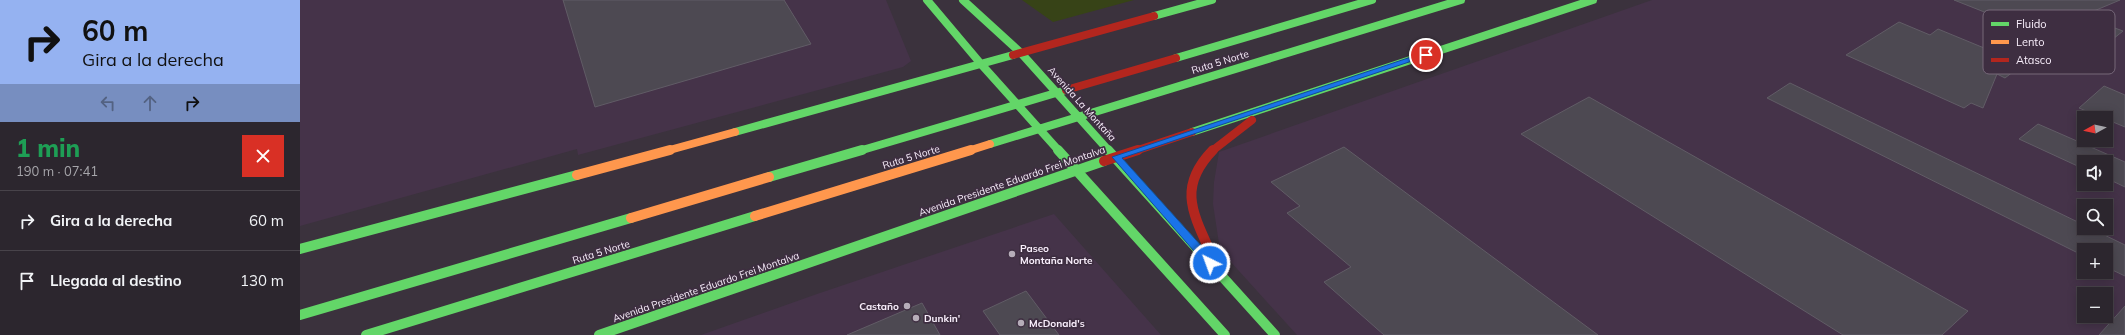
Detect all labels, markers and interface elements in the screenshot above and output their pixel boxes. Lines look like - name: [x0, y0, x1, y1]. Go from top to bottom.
- legend: [1983, 10, 2115, 74]
- text: 60 m: [82, 13, 148, 48]
- icon: right: [16, 16, 68, 68]
- text: Fluido: [2016, 17, 2047, 31]
- text: Lento: [2016, 35, 2044, 49]
- pin: [1409, 38, 1443, 72]
- icon: arrive: [1415, 44, 1437, 66]
- street label: Ruta 5 Norte: [1190, 47, 1250, 77]
- text: Gira a la derecha: [82, 48, 224, 71]
- text: Atasco: [2016, 53, 2051, 67]
- street label: Avenida La Montaña: [1045, 64, 1119, 144]
- icon: left: [97, 92, 119, 114]
- icon: ahead: [139, 92, 161, 114]
- icon: right: [181, 92, 203, 114]
- north arrow: [2077, 111, 2113, 147]
- map controls: [2077, 111, 2113, 323]
- text: 1 min: [16, 133, 80, 163]
- button: close: [242, 135, 284, 177]
- street label: Ruta 5 Norte: [881, 142, 941, 172]
- street label: Avenida Presidente Eduardo Frei Montalva: [917, 143, 1107, 219]
- button: sound: [2077, 155, 2113, 191]
- text: 190 m · 07:41: [16, 163, 98, 179]
- button: search: [2077, 199, 2113, 235]
- icon: right: [16, 210, 38, 232]
- text: Gira a la derecha: [50, 211, 172, 230]
- text: 60 m: [249, 211, 284, 230]
- street label: Ruta 5 Norte: [571, 237, 631, 267]
- place label: Paseo Montaña Norte: [1020, 242, 1093, 267]
- position arrow: [1189, 242, 1231, 284]
- button: +: [2077, 243, 2113, 279]
- street label: Avenida Presidente Eduardo Frei Montalva: [611, 249, 801, 325]
- marker: Paseo Montaña Norte: [1007, 249, 1017, 259]
- icon: arrive: [16, 270, 38, 292]
- text: Llegada al destino: [50, 271, 182, 290]
- text: 130 m: [240, 271, 284, 290]
- button: −: [2077, 287, 2113, 323]
- place label: Castaño: [859, 300, 899, 313]
- marker: Castaño: [902, 301, 912, 311]
- place label: Dunkin': [924, 312, 960, 325]
- marker: Dunkin': [911, 313, 921, 323]
- place label: McDonald's: [1029, 317, 1085, 330]
- marker: McDonald's: [1016, 318, 1026, 328]

